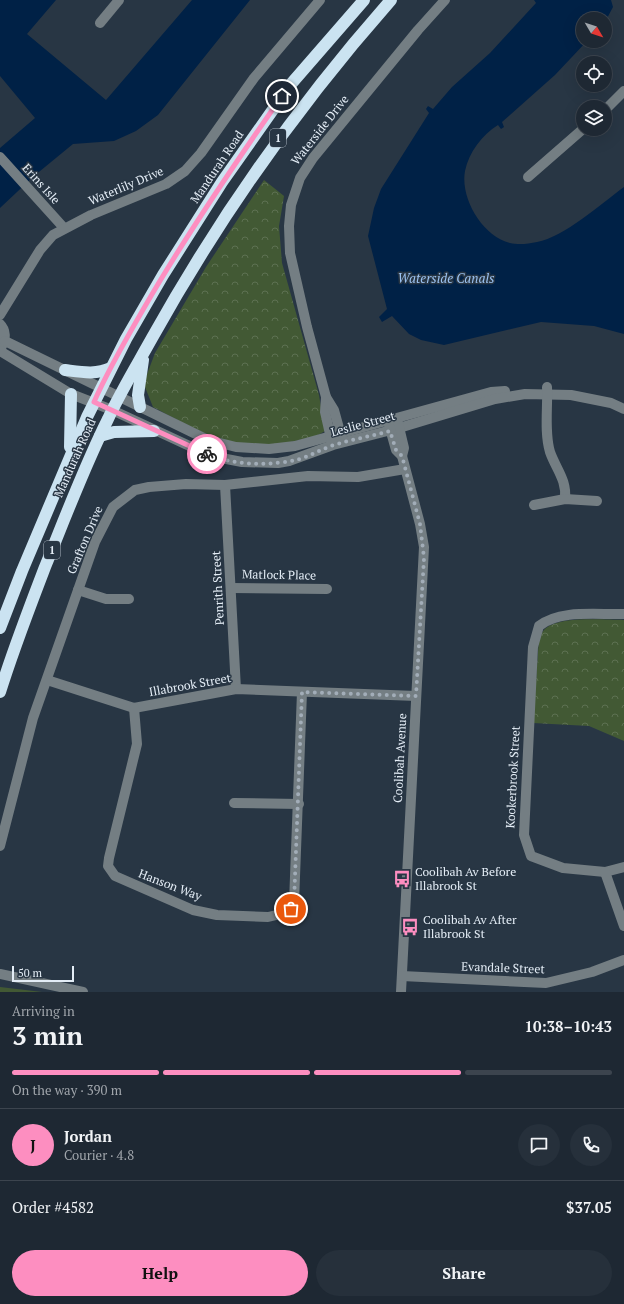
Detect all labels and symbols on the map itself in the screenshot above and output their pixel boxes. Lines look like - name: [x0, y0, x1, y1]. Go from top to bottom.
- north arrow: [576, 12, 612, 48]
- pin: [265, 79, 299, 113]
- street label: Waterside Drive: [288, 92, 352, 168]
- street label: Mandurah Road: [187, 127, 247, 206]
- road number: 1: [270, 129, 286, 147]
- street label: Erins Isle: [19, 160, 64, 207]
- street label: Waterlily Drive: [86, 163, 166, 208]
- water label: Waterside Canals: [398, 269, 495, 287]
- street label: Leslie Street: [329, 408, 397, 439]
- street label: Mandurah Road: [50, 416, 99, 499]
- courier: [187, 434, 227, 474]
- street label: Grafton Drive: [63, 503, 106, 576]
- road number: 1: [44, 541, 60, 559]
- street label: Penrith Street: [208, 550, 227, 626]
- street label: Matlock Place: [242, 566, 316, 583]
- street label: Illabrook Street: [148, 670, 233, 699]
- street label: Coolibah Avenue: [390, 713, 409, 803]
- street label: Kookerbrook Street: [502, 725, 523, 829]
- place label: Coolibah Av Before Illabrook St: [415, 864, 516, 893]
- street label: Hanson Way: [137, 866, 205, 904]
- bus stop icon: Coolibah Av Before Illabrook St: [392, 869, 412, 889]
- pin: [274, 892, 308, 926]
- place label: Coolibah Av After Illabrook St: [423, 912, 517, 941]
- bus stop icon: Coolibah Av After Illabrook St: [400, 917, 420, 937]
- street label: Evandale Street: [461, 959, 546, 976]
- scale bar: [12, 964, 74, 983]

